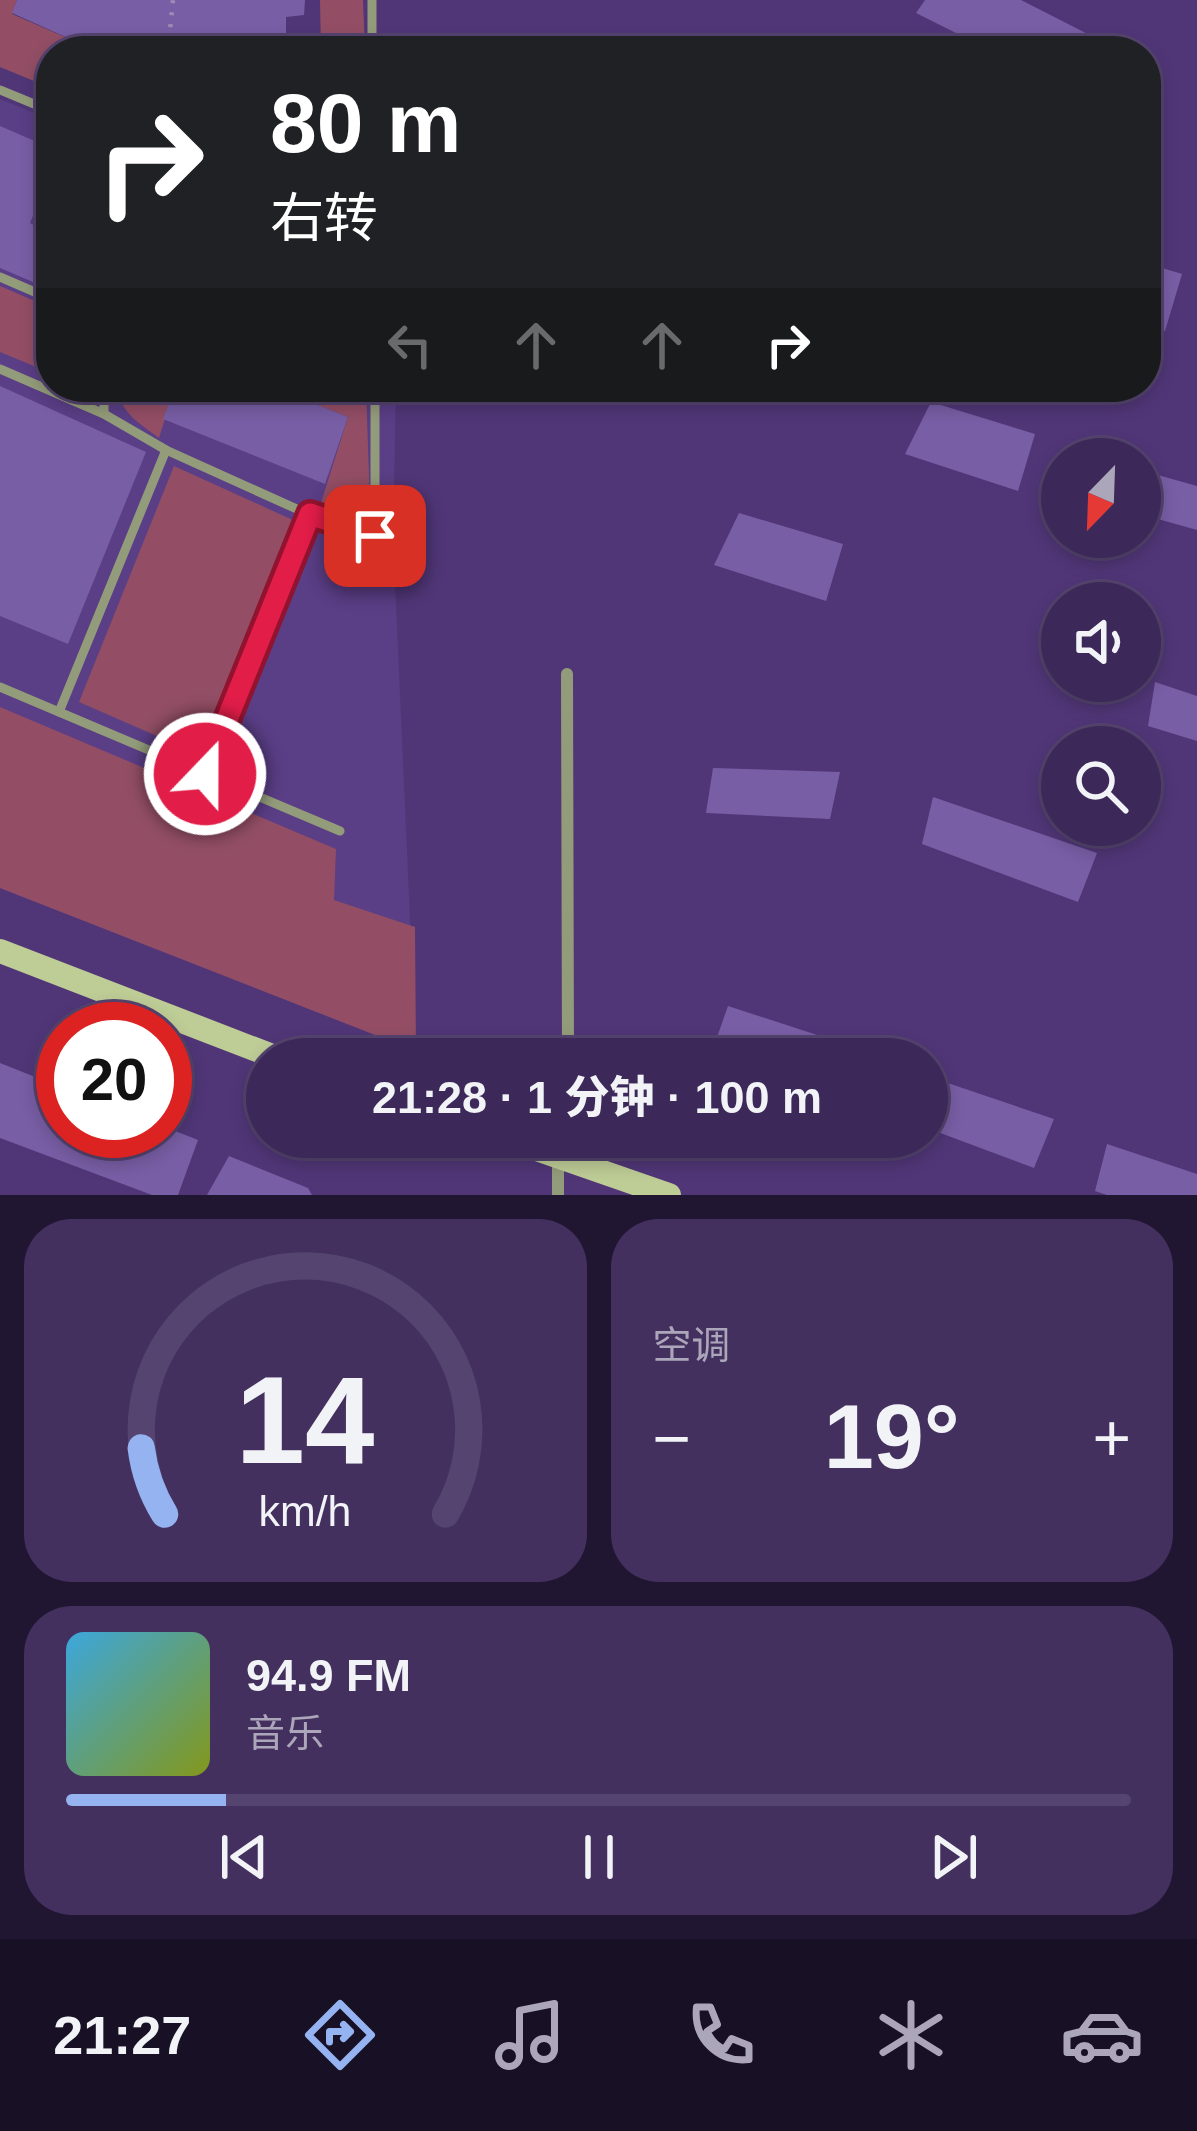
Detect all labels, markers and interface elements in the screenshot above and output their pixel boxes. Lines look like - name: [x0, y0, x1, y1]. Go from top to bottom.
- text: 80 m: [270, 76, 461, 170]
- icon: right: [72, 84, 228, 240]
- text: 右转: [270, 188, 378, 248]
- icon: left: [377, 312, 443, 378]
- icon: ahead: [503, 312, 569, 378]
- icon: ahead: [629, 312, 695, 378]
- icon: right: [755, 312, 821, 378]
- north arrow: [1041, 438, 1161, 558]
- map controls: [1041, 438, 1161, 846]
- pin: [324, 485, 426, 587]
- icon: arrive: [342, 503, 408, 569]
- button: sound: [1041, 582, 1161, 702]
- position arrow: [142, 711, 268, 837]
- button: search: [1041, 726, 1161, 846]
- speed limit sign: 20: [36, 1002, 192, 1158]
- text: 21:28 · 1 分钟 · 100 m: [372, 1072, 822, 1123]
- text: 空调: [653, 1324, 731, 1367]
- text: 14: [236, 1350, 375, 1489]
- text: 19°: [824, 1387, 960, 1487]
- text: −: [653, 1401, 691, 1475]
- text: +: [1092, 1401, 1131, 1475]
- text: km/h: [259, 1486, 352, 1534]
- text: 94.9 FM: [246, 1650, 411, 1701]
- text: 音乐: [246, 1712, 324, 1755]
- icon: previous: [211, 1824, 277, 1890]
- icon: pause: [566, 1824, 632, 1890]
- icon: next: [921, 1824, 987, 1890]
- icon: directions: [298, 1993, 382, 2077]
- icon: music: [488, 1993, 572, 2077]
- icon: phone: [679, 1993, 763, 2077]
- icon: climate: [869, 1993, 953, 2077]
- icon: car: [1060, 1993, 1144, 2077]
- text: 21:27: [53, 2005, 191, 2065]

